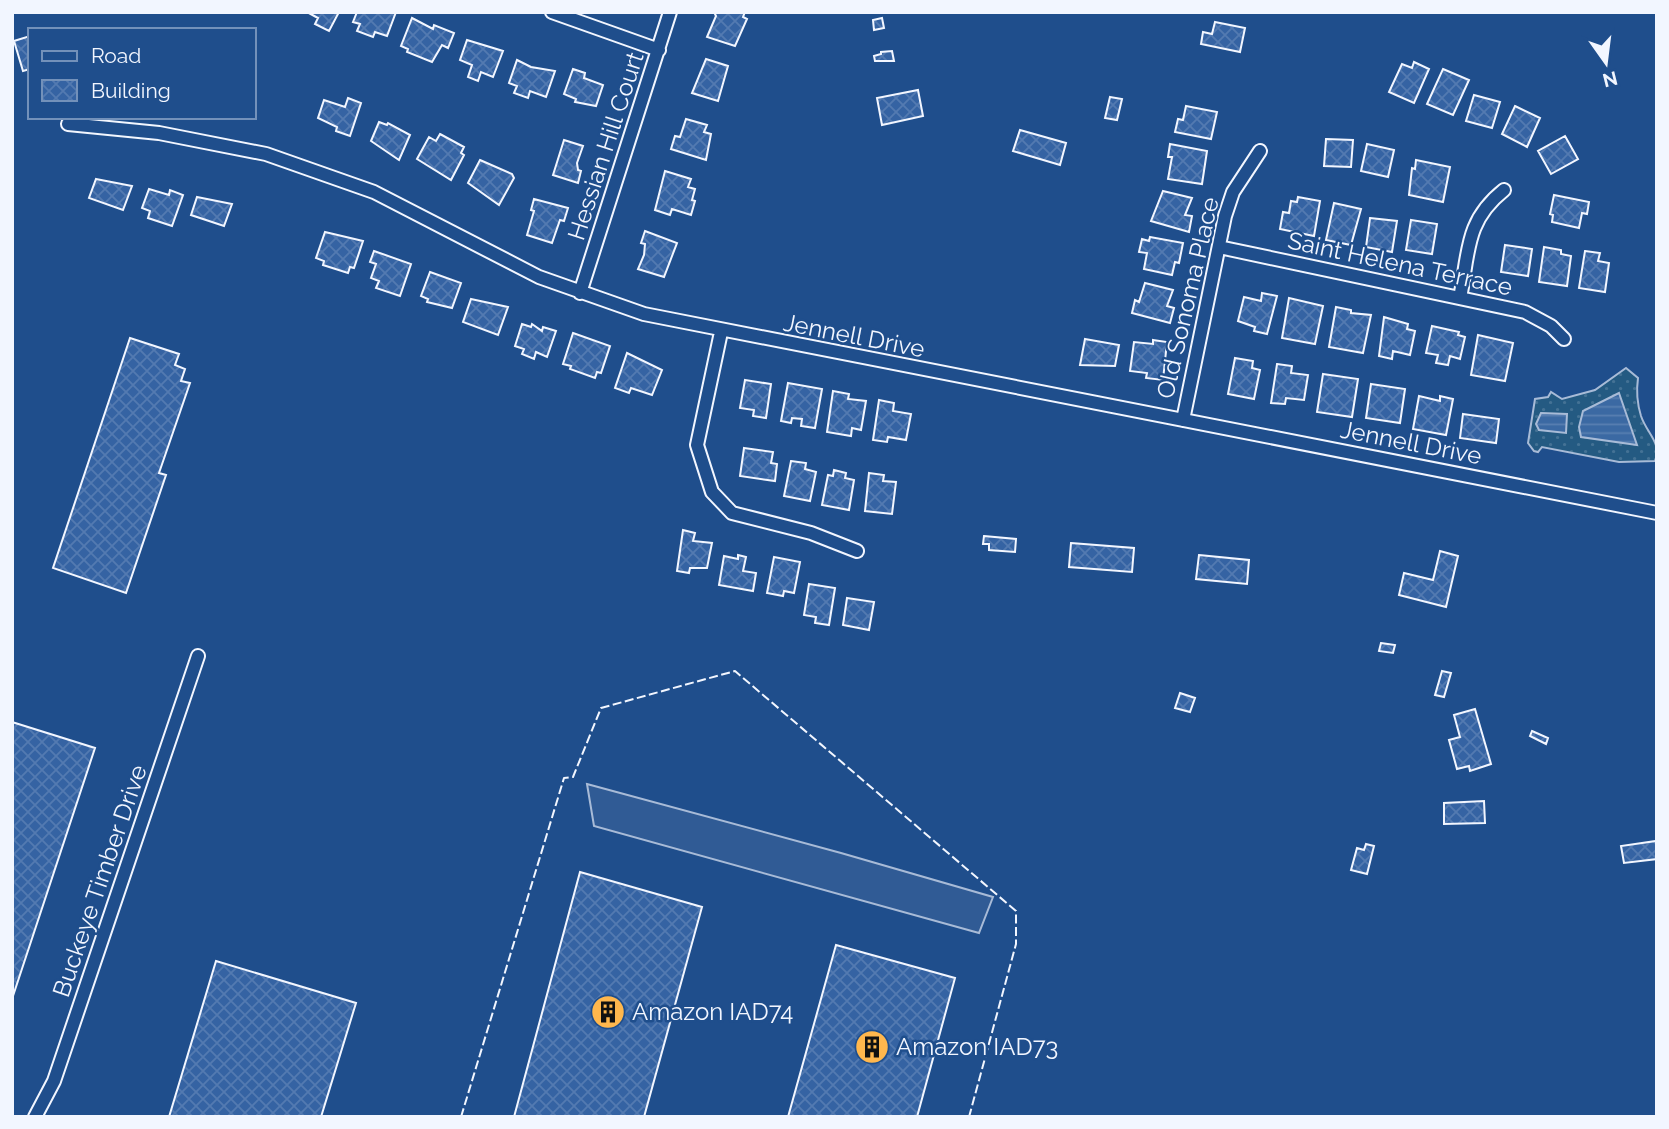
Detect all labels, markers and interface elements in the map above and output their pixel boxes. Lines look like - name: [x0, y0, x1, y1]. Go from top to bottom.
- legend: [28, 28, 256, 119]
- north arrow: [1571, 28, 1641, 98]
- text: Road: [91, 43, 141, 68]
- street label: Hessian Hill Court: [561, 48, 650, 244]
- text: N: [1600, 67, 1620, 92]
- text: Building: [91, 78, 171, 103]
- street label: Old Sonoma Place: [1150, 194, 1225, 401]
- street label: Saint Helena Terrace: [1285, 226, 1515, 301]
- street label: Jennell Drive: [781, 308, 927, 363]
- street label: Jennell Drive: [1338, 415, 1484, 470]
- street label: Buckeye Timber Drive: [46, 761, 153, 1001]
- building icon: Amazon IAD74: [589, 993, 627, 1031]
- place label: Amazon IAD74: [632, 997, 793, 1026]
- building icon: Amazon IAD73: [853, 1028, 891, 1066]
- place label: Amazon IAD73: [896, 1032, 1058, 1061]

